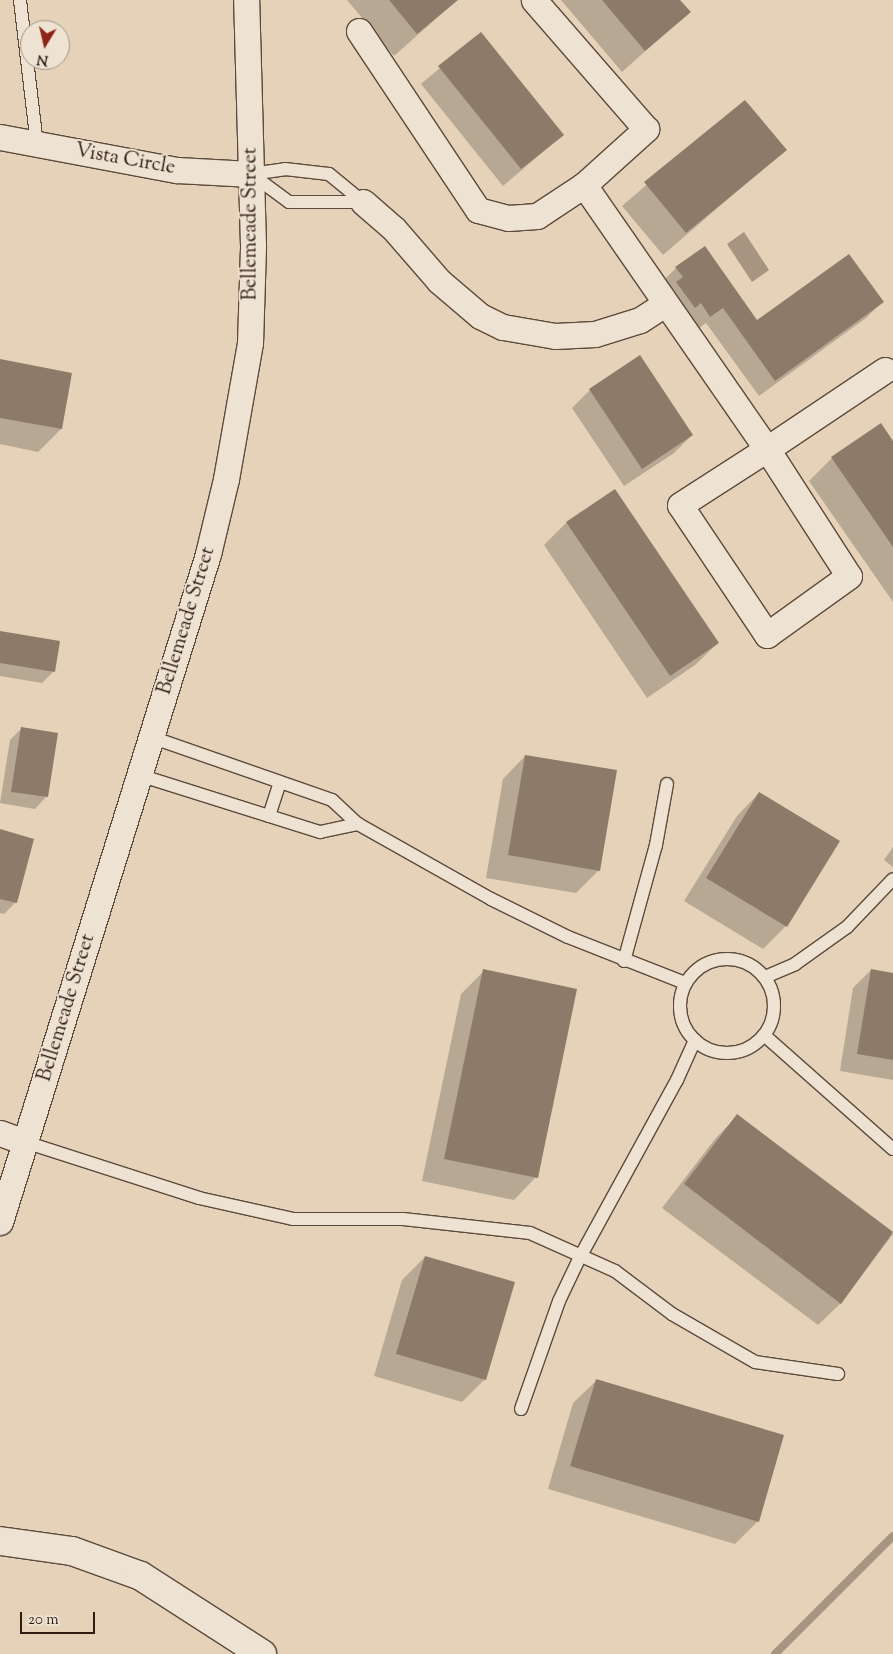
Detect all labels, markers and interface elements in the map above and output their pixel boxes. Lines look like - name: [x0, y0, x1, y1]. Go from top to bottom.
- north arrow: [20, 20, 70, 70]
- text: N: [36, 48, 50, 70]
- street label: Vista Circle: [73, 139, 177, 181]
- street label: Bellemeade Street: [239, 147, 263, 301]
- street label: Bellemeade Street: [153, 544, 221, 698]
- street label: Bellemeade Street: [33, 931, 101, 1085]
- scale bar: [22, 1602, 98, 1634]
- text: 20 m: [28, 1610, 59, 1631]

